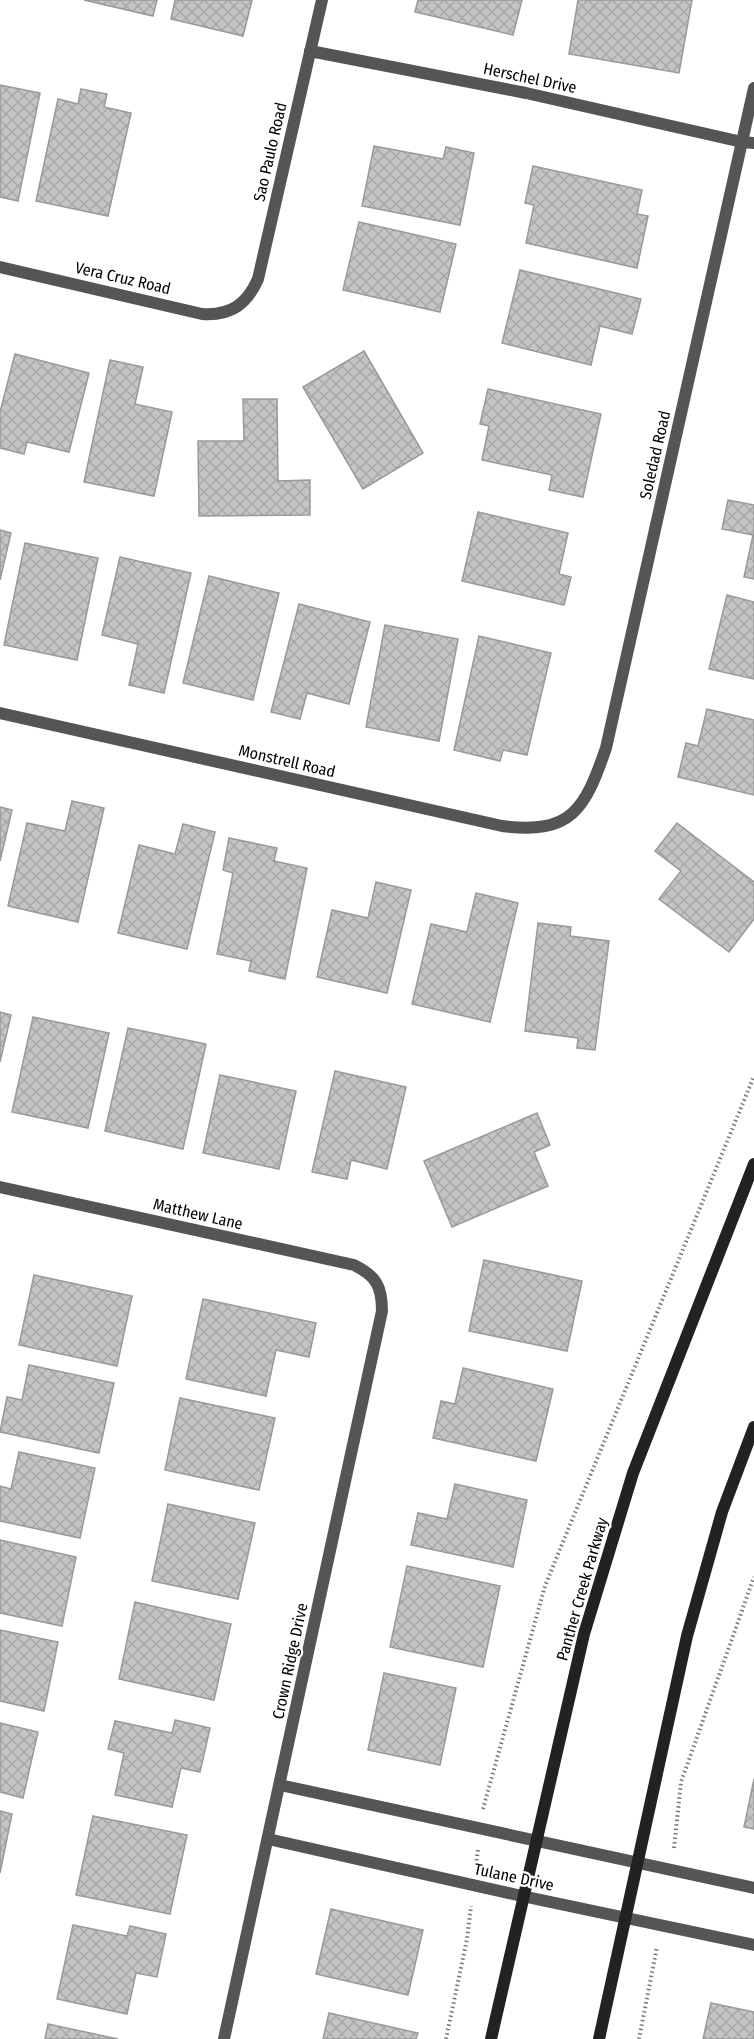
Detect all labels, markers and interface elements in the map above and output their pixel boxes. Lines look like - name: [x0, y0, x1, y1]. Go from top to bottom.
- street label: Herschel Drive: [482, 59, 578, 97]
- street label: Sao Paulo Road: [249, 101, 291, 203]
- street label: Vera Cruz Road: [73, 258, 173, 298]
- street label: Soledad Road: [636, 409, 674, 501]
- street label: Monstrell Road: [237, 741, 337, 781]
- street label: Matthew Lane: [151, 1194, 245, 1234]
- street label: Panther Creek Parkway: [552, 1514, 612, 1663]
- street label: Crown Ridge Drive: [268, 1601, 312, 1721]
- street label: Tulane Drive: [472, 1859, 556, 1895]

